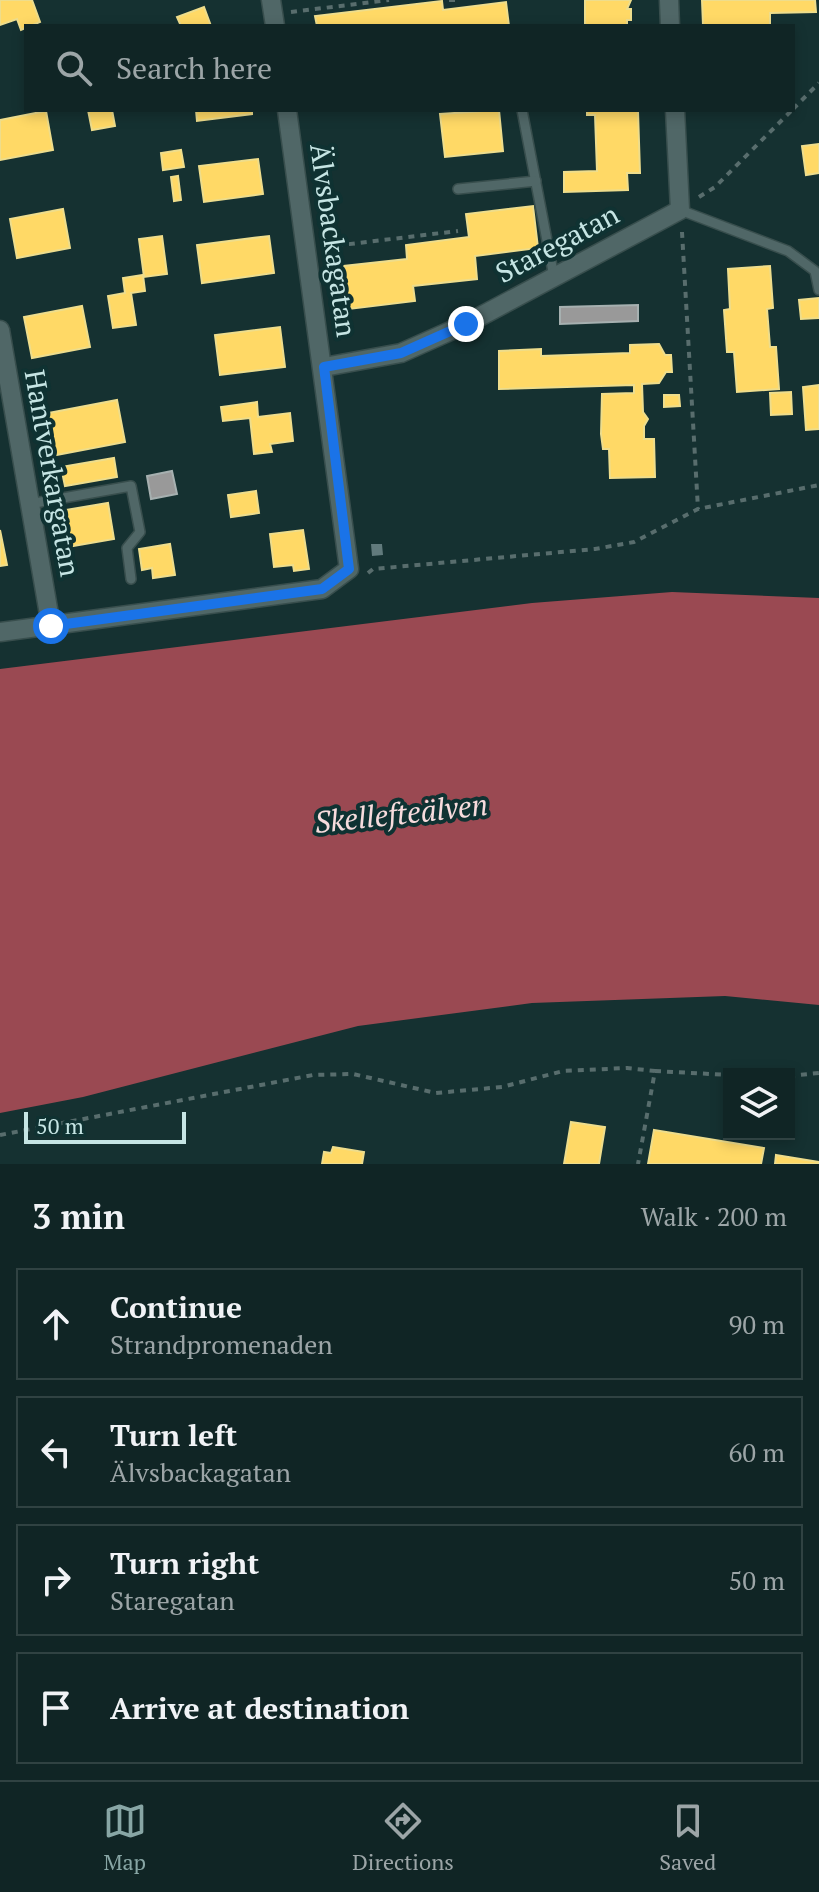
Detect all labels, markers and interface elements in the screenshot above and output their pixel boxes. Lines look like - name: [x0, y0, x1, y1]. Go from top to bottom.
- search box: [24, 24, 795, 112]
- icon: search: [52, 46, 96, 90]
- text: Search here: [116, 48, 272, 88]
- street label: Älvsbackagatan: [302, 141, 366, 339]
- street label: Staregatan: [489, 195, 625, 291]
- route end: [448, 306, 484, 342]
- street label: Hantverkargatan: [17, 367, 89, 580]
- route start: [33, 608, 69, 644]
- water label: Skellefteälven: [312, 784, 490, 842]
- map controls: [723, 1068, 795, 1140]
- button: layers: [723, 1068, 795, 1140]
- scale bar: [24, 1108, 186, 1144]
- text: 50 m: [36, 1111, 84, 1140]
- text: 3 min: [32, 1194, 125, 1239]
- text: Walk · 200 m: [641, 1199, 787, 1233]
- text: Continue: [110, 1287, 242, 1327]
- icon: ahead: [34, 1302, 78, 1346]
- text: 90 m: [729, 1307, 785, 1341]
- text: Strandpromenaden: [110, 1327, 333, 1361]
- text: Turn left: [110, 1415, 237, 1455]
- icon: left: [34, 1430, 78, 1474]
- text: 60 m: [729, 1435, 785, 1469]
- text: Älvsbackagatan: [110, 1455, 291, 1489]
- text: Turn right: [110, 1543, 259, 1583]
- icon: right: [34, 1558, 78, 1602]
- text: 50 m: [729, 1563, 785, 1597]
- text: Staregatan: [110, 1583, 235, 1617]
- icon: arrive: [34, 1686, 78, 1730]
- text: Arrive at destination: [110, 1688, 409, 1728]
- tab: Map: [103, 1799, 147, 1876]
- tab: Directions: [352, 1799, 454, 1876]
- tab: Saved: [659, 1799, 716, 1876]

